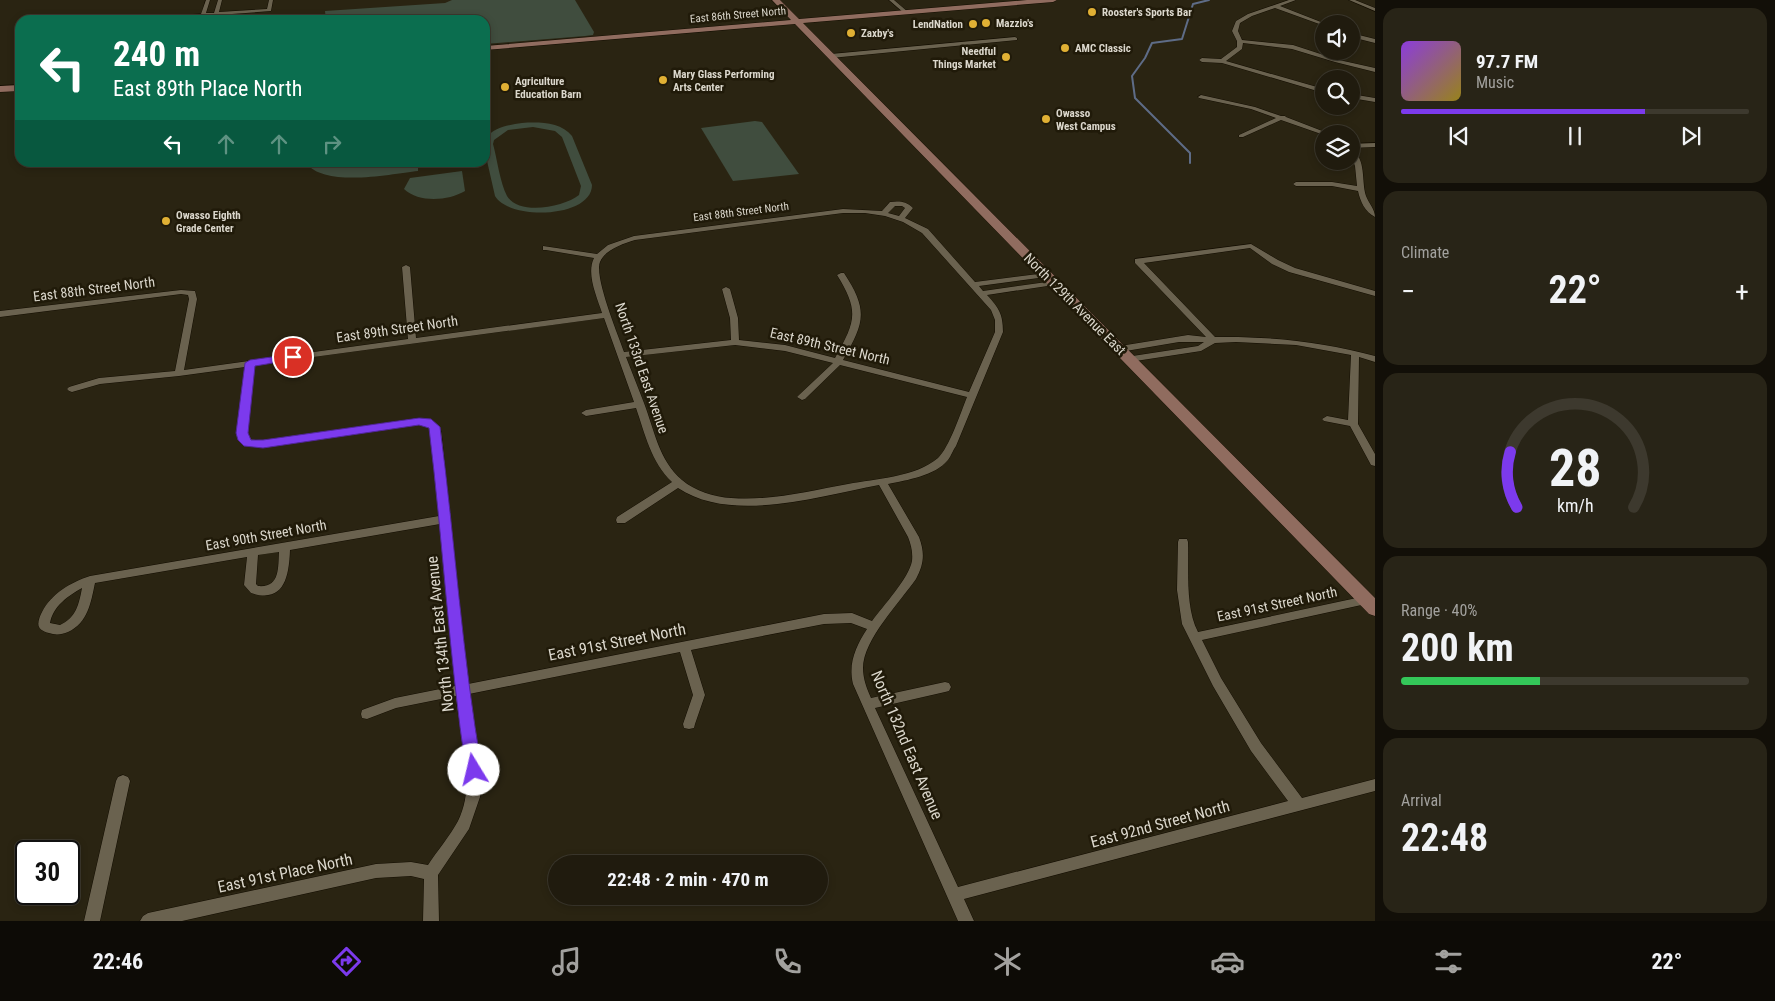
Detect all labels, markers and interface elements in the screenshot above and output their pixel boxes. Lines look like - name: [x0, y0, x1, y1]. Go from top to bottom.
- street label: East 86th Street North: [689, 4, 787, 26]
- marker: Rooster's Sports Bar: [1086, 6, 1098, 18]
- place label: Rooster's Sports Bar: [1102, 6, 1192, 19]
- map controls: [1315, 15, 1360, 170]
- button: sound: [1315, 15, 1360, 60]
- marker: Mazzio's: [980, 17, 992, 29]
- place label: Mazzio's: [996, 17, 1034, 30]
- place label: LendNation: [913, 18, 963, 31]
- marker: LendNation: [967, 18, 979, 30]
- marker: Zaxby's: [845, 27, 857, 39]
- place label: Zaxby's: [861, 27, 894, 40]
- text: 240 m: [113, 34, 200, 75]
- icon: left: [30, 35, 95, 100]
- marker: AMC Classic: [1059, 42, 1071, 54]
- place label: AMC Classic: [1075, 42, 1131, 55]
- place label: Needful Things Market: [932, 45, 997, 71]
- text: 97.7 FM: [1476, 50, 1538, 73]
- marker: Needful Things Market: [1000, 51, 1012, 63]
- place label: Mary Glass Performing Arts Center: [673, 68, 774, 94]
- button: search: [1315, 70, 1360, 115]
- text: Music: [1476, 73, 1514, 92]
- marker: Mary Glass Performing Arts Center: [657, 74, 669, 86]
- place label: Agriculture Education Barn: [515, 75, 581, 101]
- text: East 89th Place North: [113, 76, 302, 101]
- marker: Agriculture Education Barn: [499, 81, 511, 93]
- place label: Owasso West Campus: [1056, 107, 1116, 133]
- marker: Owasso West Campus: [1040, 113, 1052, 125]
- icon: previous: [1445, 122, 1473, 150]
- icon: pause: [1561, 122, 1589, 150]
- icon: next: [1677, 122, 1705, 150]
- button: layers: [1315, 125, 1360, 170]
- icon: left: [159, 130, 187, 158]
- icon: ahead: [212, 130, 240, 158]
- icon: ahead: [265, 130, 293, 158]
- icon: right: [318, 130, 346, 158]
- street label: East 88th Street North: [692, 200, 790, 224]
- place label: Owasso Eighth Grade Center: [176, 209, 241, 235]
- marker: Owasso Eighth Grade Center: [160, 215, 172, 227]
- text: Climate: [1401, 243, 1449, 262]
- street label: North 129th Avenue East: [1021, 250, 1129, 358]
- text: 22°: [1548, 268, 1602, 312]
- street label: East 88th Street North: [32, 274, 156, 304]
- text: −: [1401, 275, 1415, 308]
- text: +: [1735, 275, 1749, 308]
- street label: North 133rd East Avenue: [612, 301, 672, 436]
- street label: East 89th Street North: [335, 313, 459, 345]
- street label: East 89th Street North: [768, 324, 892, 368]
- pin: [272, 336, 314, 378]
- icon: arrive: [279, 343, 307, 371]
- text: 28: [1549, 438, 1601, 499]
- text: km/h: [1557, 495, 1593, 516]
- street label: East 90th Street North: [204, 516, 328, 554]
- street label: North 134th East Avenue: [422, 555, 458, 713]
- street label: East 91st Street North: [1216, 583, 1338, 625]
- text: Range · 40%: [1401, 601, 1477, 620]
- street label: East 91st Street North: [547, 619, 687, 665]
- text: 200 km: [1401, 626, 1514, 670]
- street label: North 132nd East Avenue: [867, 668, 947, 822]
- position arrow: [447, 743, 499, 795]
- text: Arrival: [1401, 791, 1442, 810]
- street label: East 92nd Street North: [1088, 796, 1232, 852]
- text: 22:48: [1401, 816, 1488, 860]
- speed limit sign: 30: [15, 840, 80, 905]
- street label: East 91st Place North: [216, 849, 354, 897]
- text: 22:48 · 2 min · 470 m: [607, 868, 769, 891]
- icon: directions: [329, 944, 364, 979]
- icon: music: [549, 944, 584, 979]
- icon: phone: [770, 944, 805, 979]
- icon: climate: [990, 944, 1025, 979]
- icon: car: [1210, 944, 1245, 979]
- icon: filters: [1431, 944, 1466, 979]
- text: 22:46: [93, 949, 143, 974]
- text: 22°: [1651, 949, 1682, 974]

